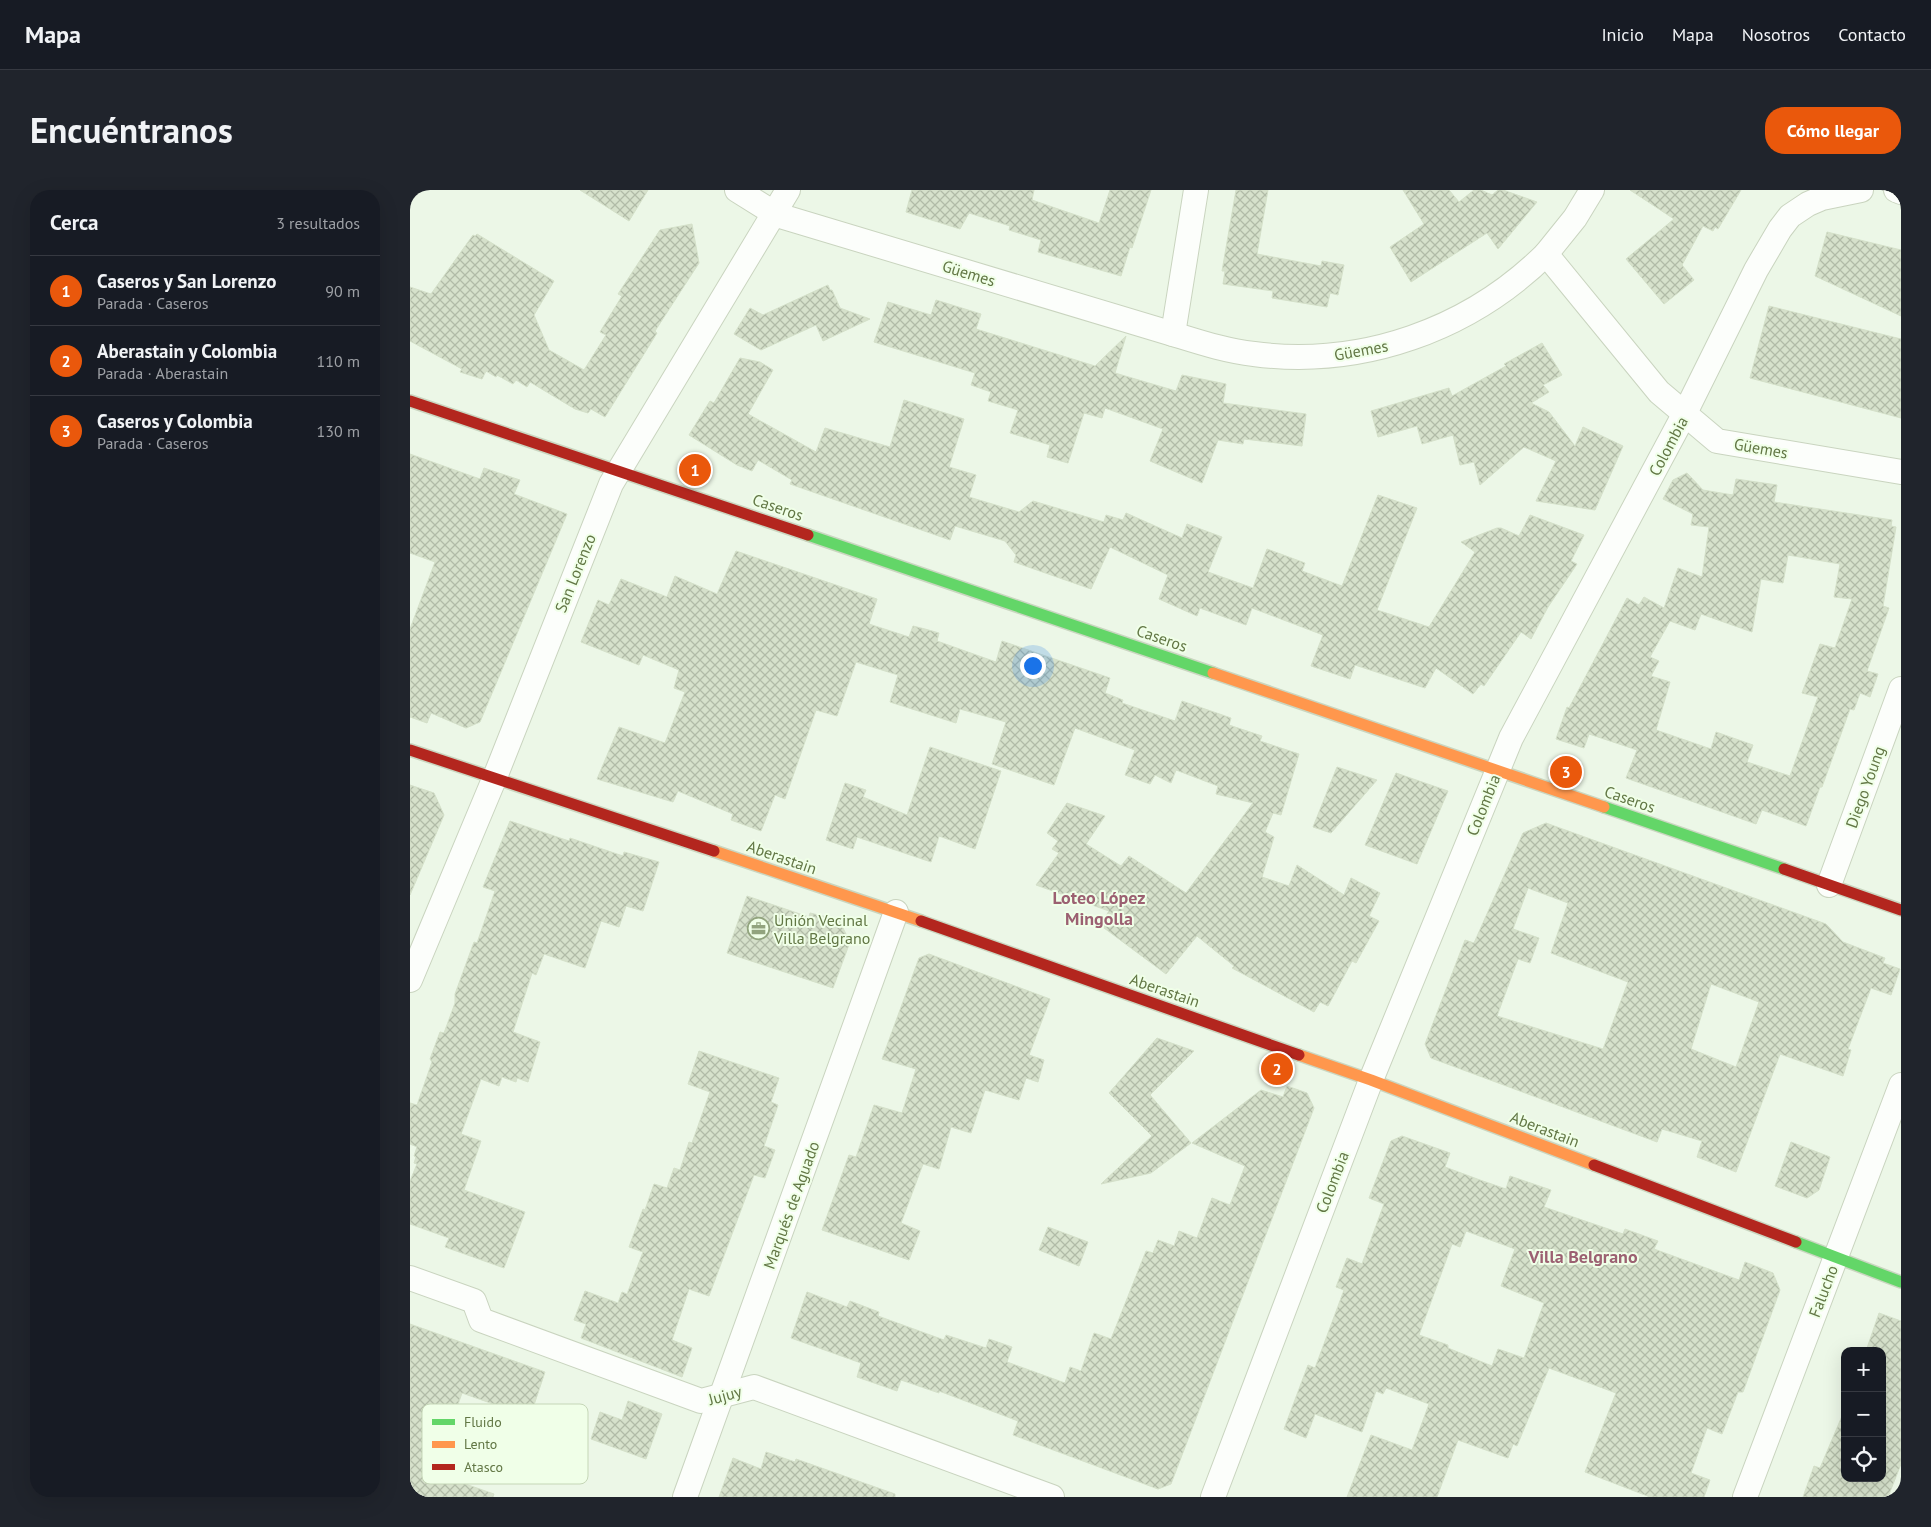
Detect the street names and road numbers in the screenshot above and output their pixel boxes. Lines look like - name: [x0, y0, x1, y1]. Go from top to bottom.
- street label: Güemes: [940, 255, 998, 291]
- street label: Güemes: [1332, 335, 1390, 365]
- street label: Colombia: [1644, 413, 1692, 479]
- street label: Güemes: [1732, 433, 1790, 463]
- street label: Caseros: [750, 489, 806, 525]
- street label: San Lorenzo: [550, 531, 600, 615]
- street label: Caseros: [1134, 620, 1190, 656]
- street label: Diego Young: [1841, 743, 1889, 831]
- street label: Colombia: [1462, 771, 1504, 839]
- street label: Caseros: [1602, 781, 1658, 817]
- street label: Aberastain: [744, 836, 820, 878]
- street label: Aberastain: [1127, 969, 1203, 1011]
- street label: Aberastain: [1508, 1107, 1582, 1151]
- street label: Marqués de Aguado: [759, 1138, 823, 1272]
- street label: Colombia: [1311, 1148, 1353, 1216]
- street label: Falucho: [1804, 1262, 1842, 1320]
- street label: Jujuy: [705, 1381, 744, 1409]

